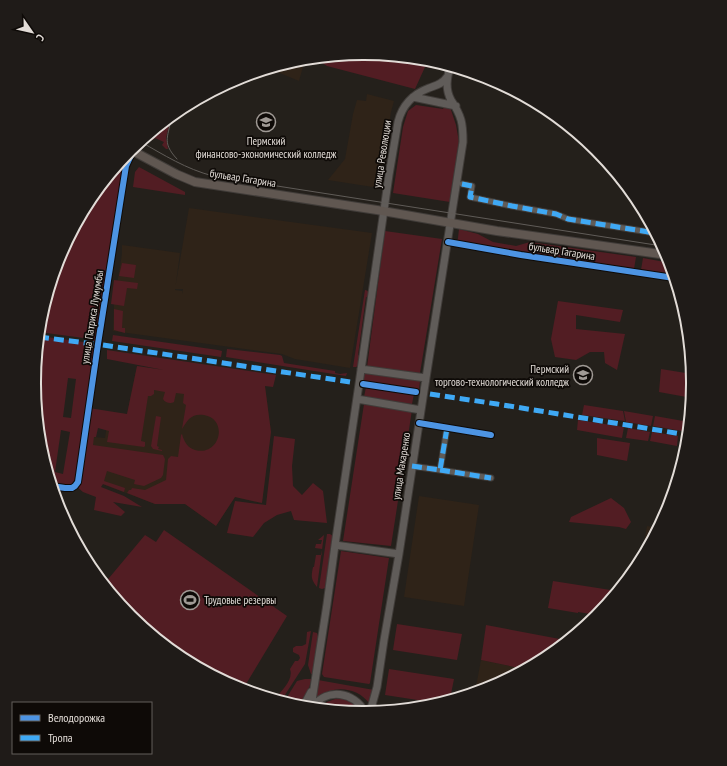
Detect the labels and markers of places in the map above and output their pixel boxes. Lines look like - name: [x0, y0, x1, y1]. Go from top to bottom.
- school or university icon: Пермский финансово-экономический колледж: [255, 111, 277, 133]
- place label: Пермский финансово-экономический колледж: [196, 134, 336, 161]
- place label: Пермский торгово-технологический колледж: [435, 362, 569, 389]
- school or university icon: Пермский торгово-технологический колледж: [572, 364, 594, 386]
- sports icon: Трудовые резервы: [179, 589, 201, 611]
- place label: Трудовые резервы: [204, 593, 276, 607]

